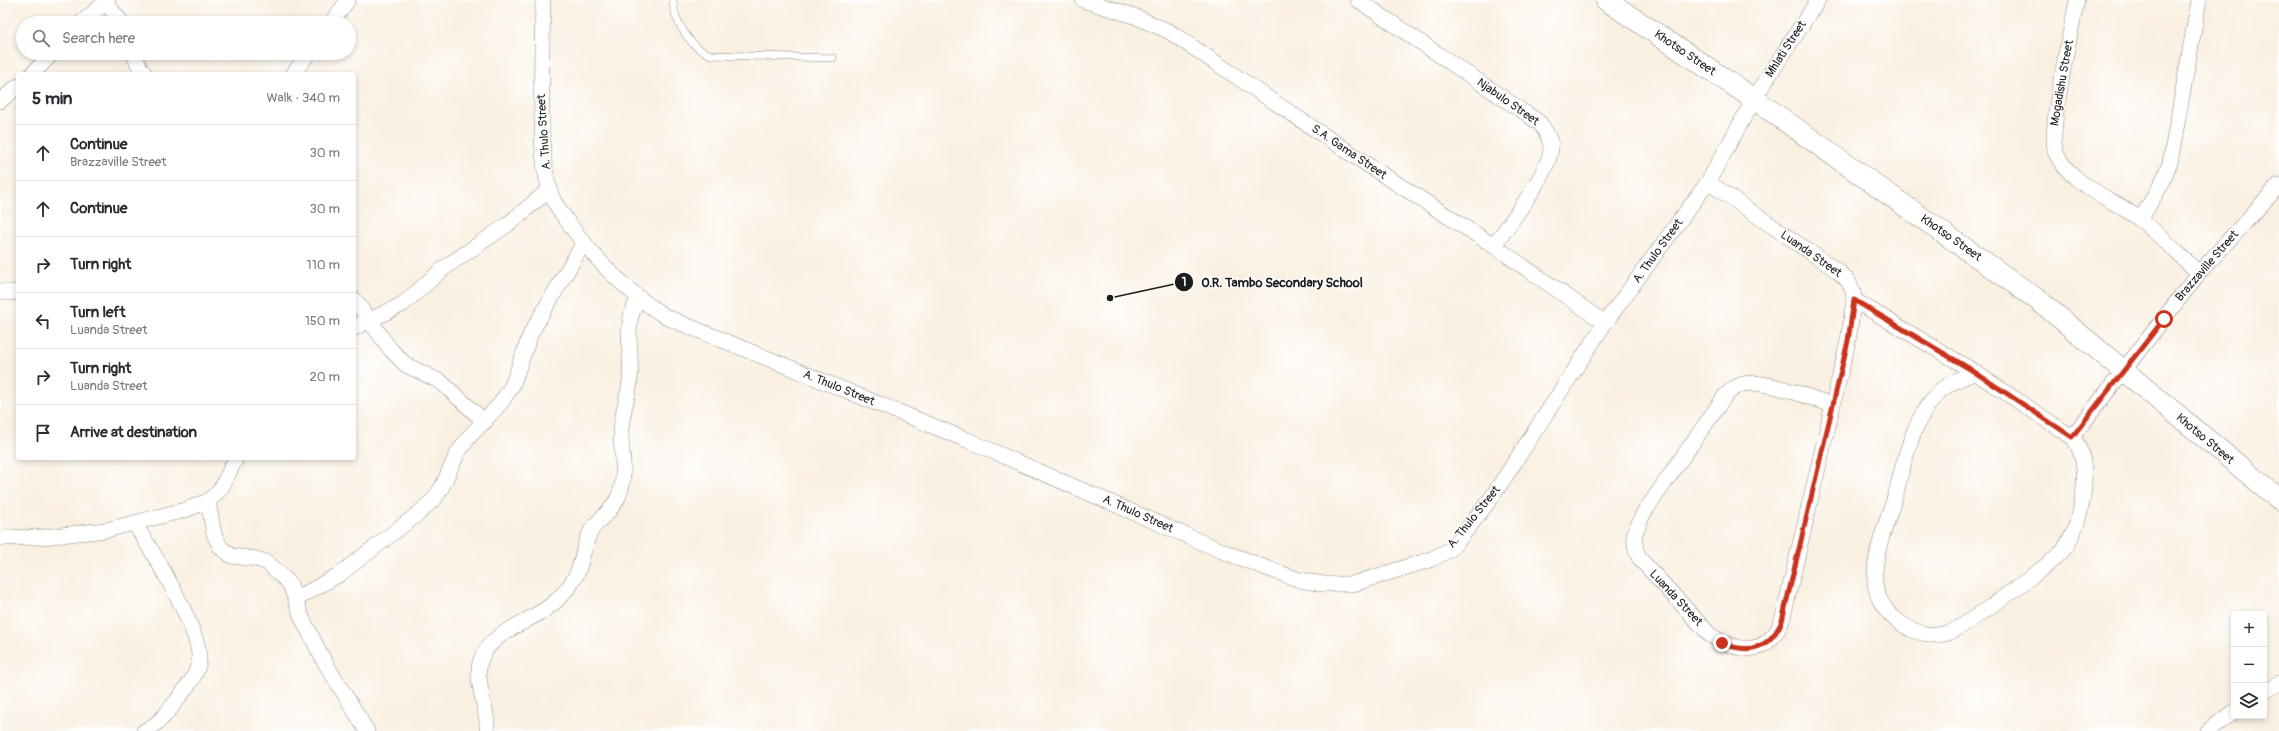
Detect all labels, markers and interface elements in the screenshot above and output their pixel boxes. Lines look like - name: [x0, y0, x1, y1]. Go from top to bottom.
- search box: [16, 16, 356, 60]
- street label: Mhlati Street: [1762, 18, 1810, 80]
- icon: search: [30, 27, 52, 49]
- street label: Khotso Street: [1651, 27, 1719, 79]
- text: Search here: [62, 29, 135, 48]
- street label: Mogadishu Street: [2047, 39, 2077, 127]
- street label: Njabulo Street: [1474, 75, 1542, 129]
- text: 5 min: [32, 88, 72, 109]
- text: Walk · 340 m: [266, 90, 340, 106]
- street label: A. Thulo Street: [534, 94, 554, 170]
- street label: S.A. Gama Street: [1309, 121, 1390, 183]
- text: Continue: [70, 135, 128, 154]
- icon: ahead: [32, 142, 54, 164]
- text: 30 m: [310, 145, 340, 161]
- text: Brazzaville Street: [70, 154, 166, 170]
- icon: ahead: [32, 198, 54, 220]
- text: Continue: [70, 199, 128, 218]
- text: 30 m: [310, 201, 340, 217]
- street label: Khotso Street: [1918, 211, 1985, 265]
- street label: A. Thulo Street: [1630, 216, 1686, 286]
- street label: Luanda Street: [1777, 227, 1845, 281]
- street label: Brazzaville Street: [2172, 227, 2242, 305]
- icon: right: [32, 254, 54, 276]
- text: Turn right: [70, 255, 131, 274]
- text: 110 m: [307, 257, 340, 273]
- callout: O.R. Tambo Secondary School: [1174, 270, 1371, 295]
- text: 1: [1182, 275, 1186, 290]
- text: O.R. Tambo Secondary School: [1201, 275, 1363, 291]
- text: Turn left: [70, 303, 126, 322]
- icon: left: [32, 310, 54, 332]
- route start: [2155, 310, 2173, 328]
- text: 150 m: [305, 313, 340, 329]
- text: Luanda Street: [70, 322, 147, 338]
- text: Turn right: [70, 359, 131, 378]
- icon: right: [32, 366, 54, 388]
- street label: A. Thulo Street: [801, 367, 877, 409]
- text: 20 m: [309, 369, 340, 385]
- text: Luanda Street: [70, 378, 147, 394]
- street label: Khotso Street: [2173, 410, 2237, 468]
- icon: arrive: [32, 422, 54, 444]
- text: Arrive at destination: [70, 423, 197, 442]
- street label: A. Thulo Street: [1444, 483, 1504, 551]
- street label: A. Thulo Street: [1100, 492, 1176, 536]
- street label: Luanda Street: [1646, 567, 1706, 629]
- map controls: [2231, 611, 2267, 719]
- button: +: [2231, 611, 2267, 647]
- route end: [1713, 634, 1731, 652]
- button: −: [2231, 647, 2267, 683]
- button: layers: [2231, 683, 2267, 719]

